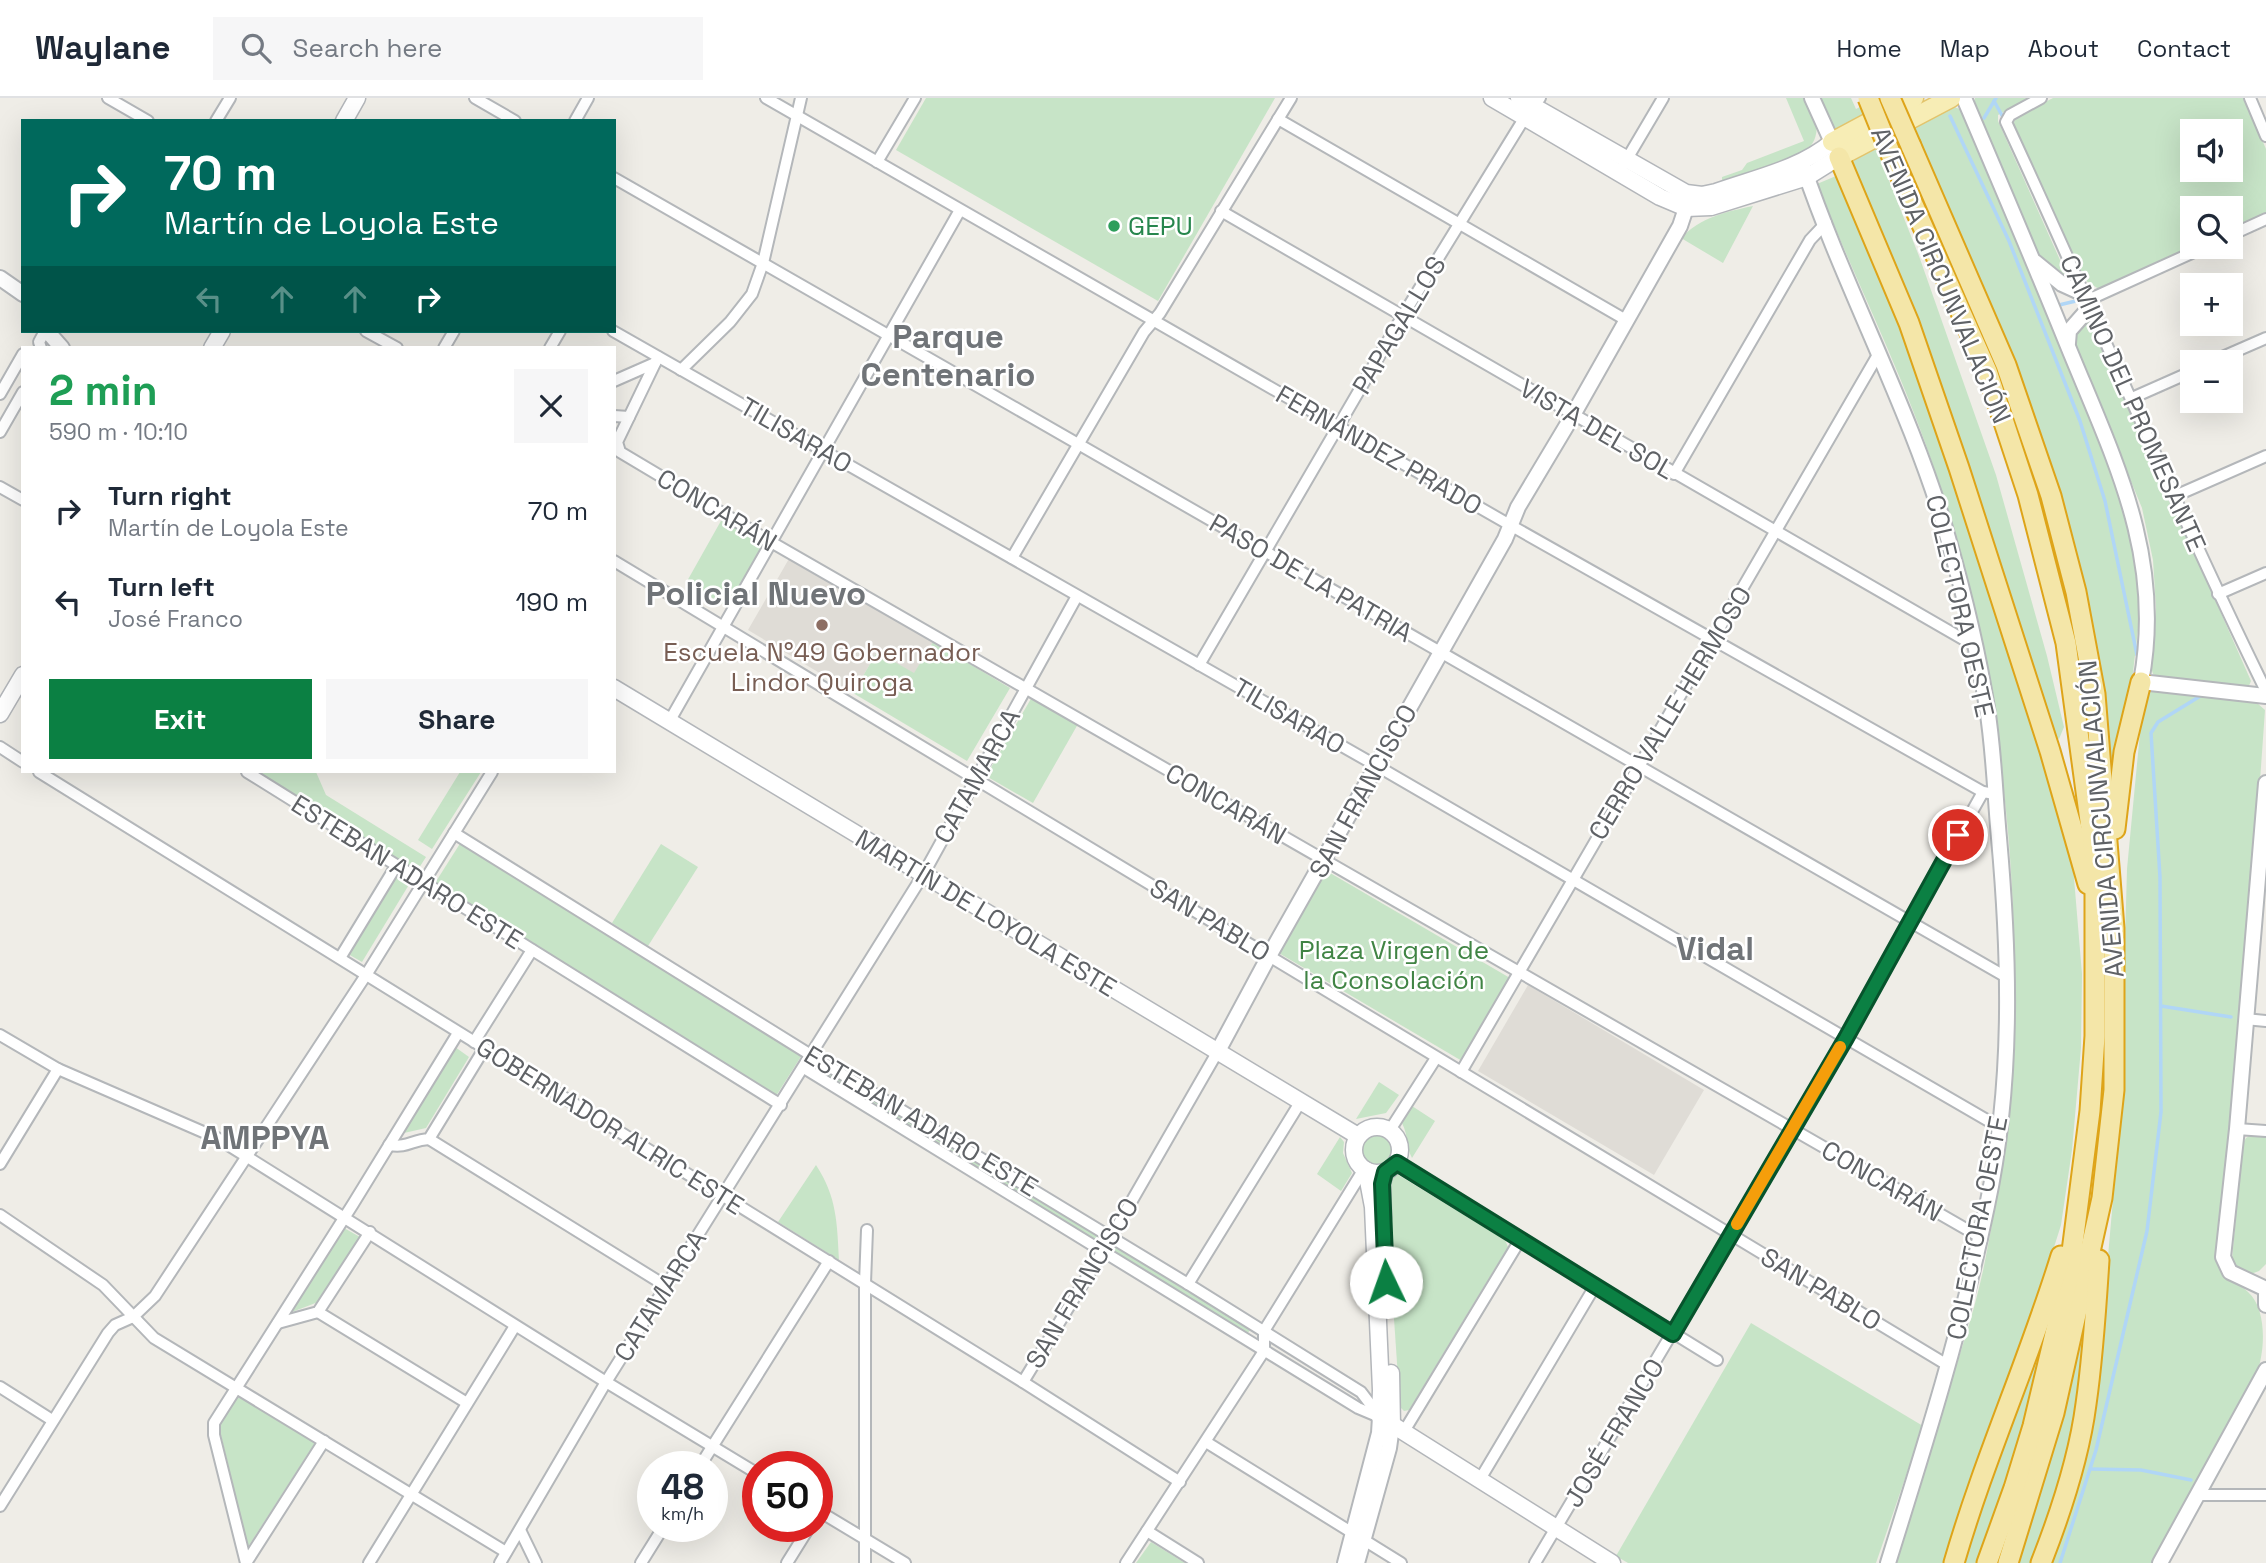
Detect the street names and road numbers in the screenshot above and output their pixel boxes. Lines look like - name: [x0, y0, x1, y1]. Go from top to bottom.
- street label: AVENIDA CIRCUNVALACIÓN: [1863, 122, 2019, 428]
- street label: CAMINO DEL PROMESANTE: [2052, 249, 2214, 557]
- street label: PAPAGALLOS: [1344, 250, 1454, 400]
- street label: VISTA DEL SOL: [1513, 371, 1681, 487]
- street label: FERNÁNDEZ PRADO: [1270, 377, 1488, 523]
- street label: TILISARAO: [734, 389, 858, 481]
- street label: CONCARÁN: [651, 461, 783, 559]
- street label: COLECTORA OESTE: [1918, 491, 2002, 721]
- street label: PASO DE LA PATRIA: [1203, 506, 1419, 650]
- street label: CERRO VALLE HERMOSO: [1581, 580, 1759, 846]
- street label: AVENIDA CIRCUNVALACIÓN: [2070, 659, 2132, 979]
- street label: TILISARAO: [1227, 670, 1351, 762]
- street label: SAN FRANCISCO: [1301, 698, 1425, 884]
- street label: CATAMARCA: [926, 703, 1028, 849]
- street label: CONCARÁN: [1159, 756, 1293, 852]
- street label: ESTEBAN ADARO ESTE: [285, 787, 529, 957]
- street label: MARTÍN DE LOYOLA ESTE: [849, 822, 1123, 1004]
- street label: SAN PABLO: [1143, 871, 1277, 969]
- street label: GOBERNADOR ALRIC ESTE: [470, 1030, 750, 1222]
- street label: ESTEBAN ADARO ESTE: [798, 1038, 1044, 1204]
- street label: COLECTORA OESTE: [1939, 1113, 2015, 1343]
- street label: CONCARÁN: [1815, 1133, 1949, 1229]
- street label: SAN FRANCISCO: [1018, 1191, 1146, 1375]
- street label: CATAMARCA: [606, 1224, 714, 1368]
- street label: SAN PABLO: [1754, 1240, 1888, 1338]
- street label: JOSÉ FRANCO: [1556, 1352, 1672, 1514]

